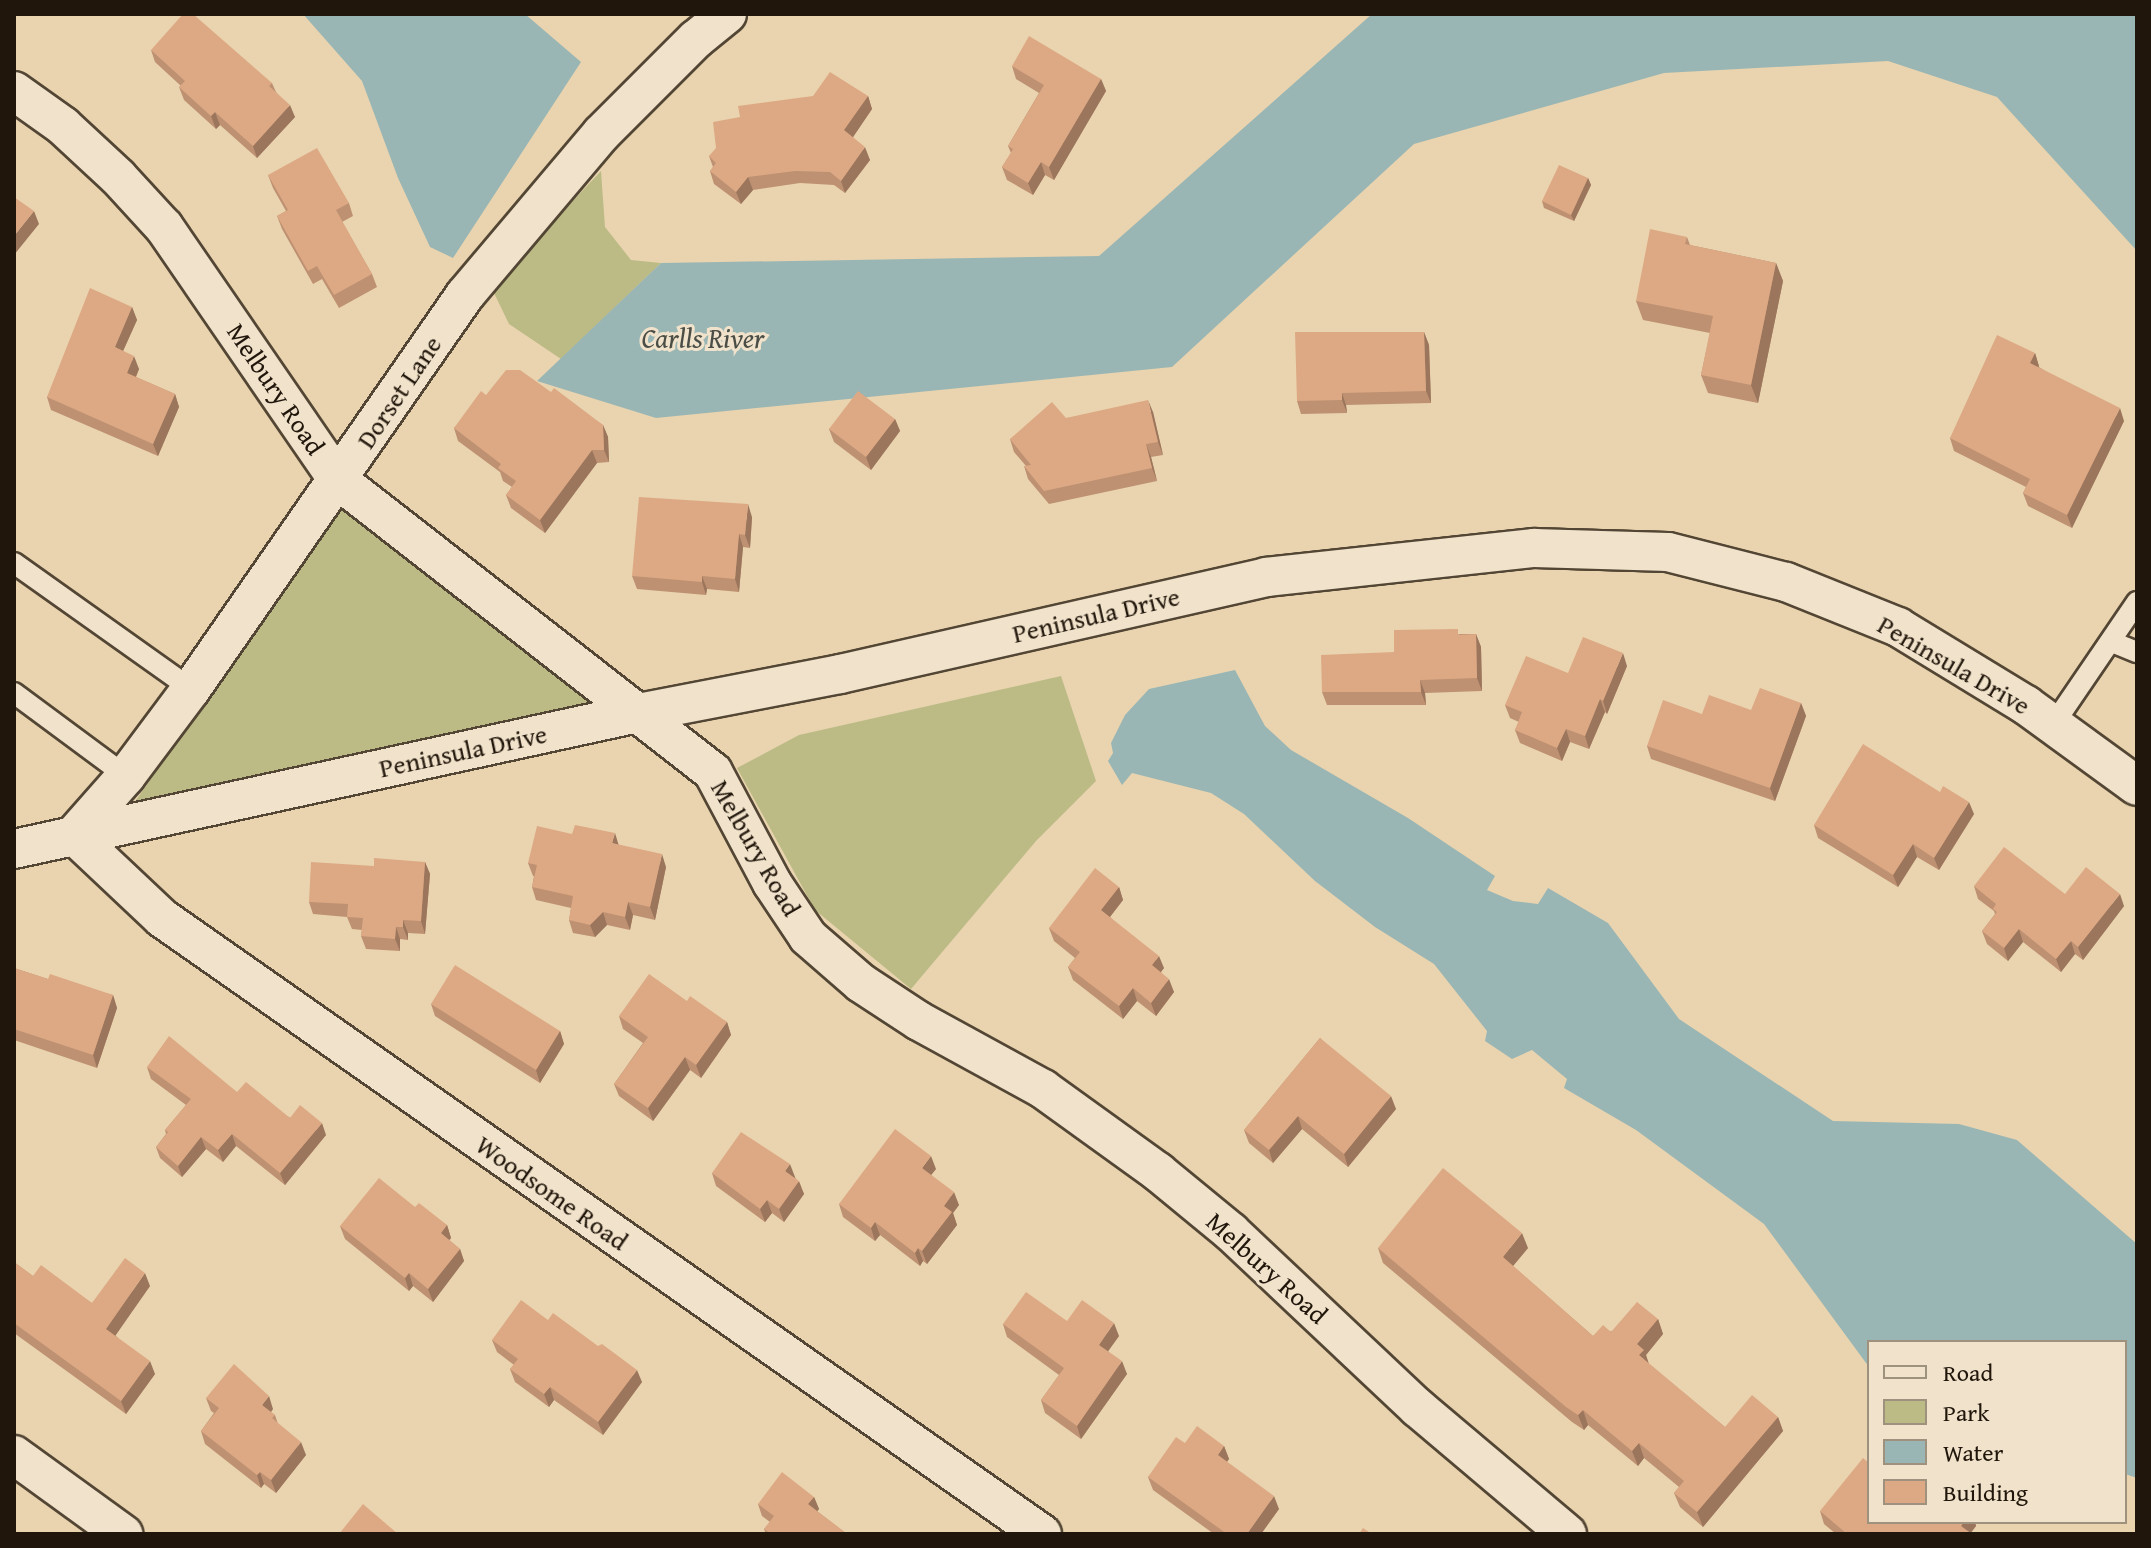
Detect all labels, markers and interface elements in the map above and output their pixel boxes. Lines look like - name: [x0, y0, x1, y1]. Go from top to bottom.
- street label: Melbury Road: [221, 317, 331, 461]
- water label: Carlls River: [642, 321, 764, 355]
- street label: Dorset Lane: [350, 330, 448, 454]
- street label: Peninsula Drive: [1009, 581, 1183, 649]
- street label: Peninsula Drive: [1872, 609, 2036, 721]
- street label: Peninsula Drive: [376, 718, 550, 784]
- street label: Melbury Road: [704, 774, 808, 922]
- street label: Woodsome Road: [470, 1129, 634, 1257]
- street label: Melbury Road: [1200, 1206, 1334, 1330]
- legend: [1867, 1340, 2127, 1524]
- text: Road: [1943, 1355, 1993, 1390]
- text: Park: [1943, 1395, 1989, 1430]
- text: Water: [1943, 1435, 2003, 1470]
- text: Building: [1943, 1475, 2028, 1510]

